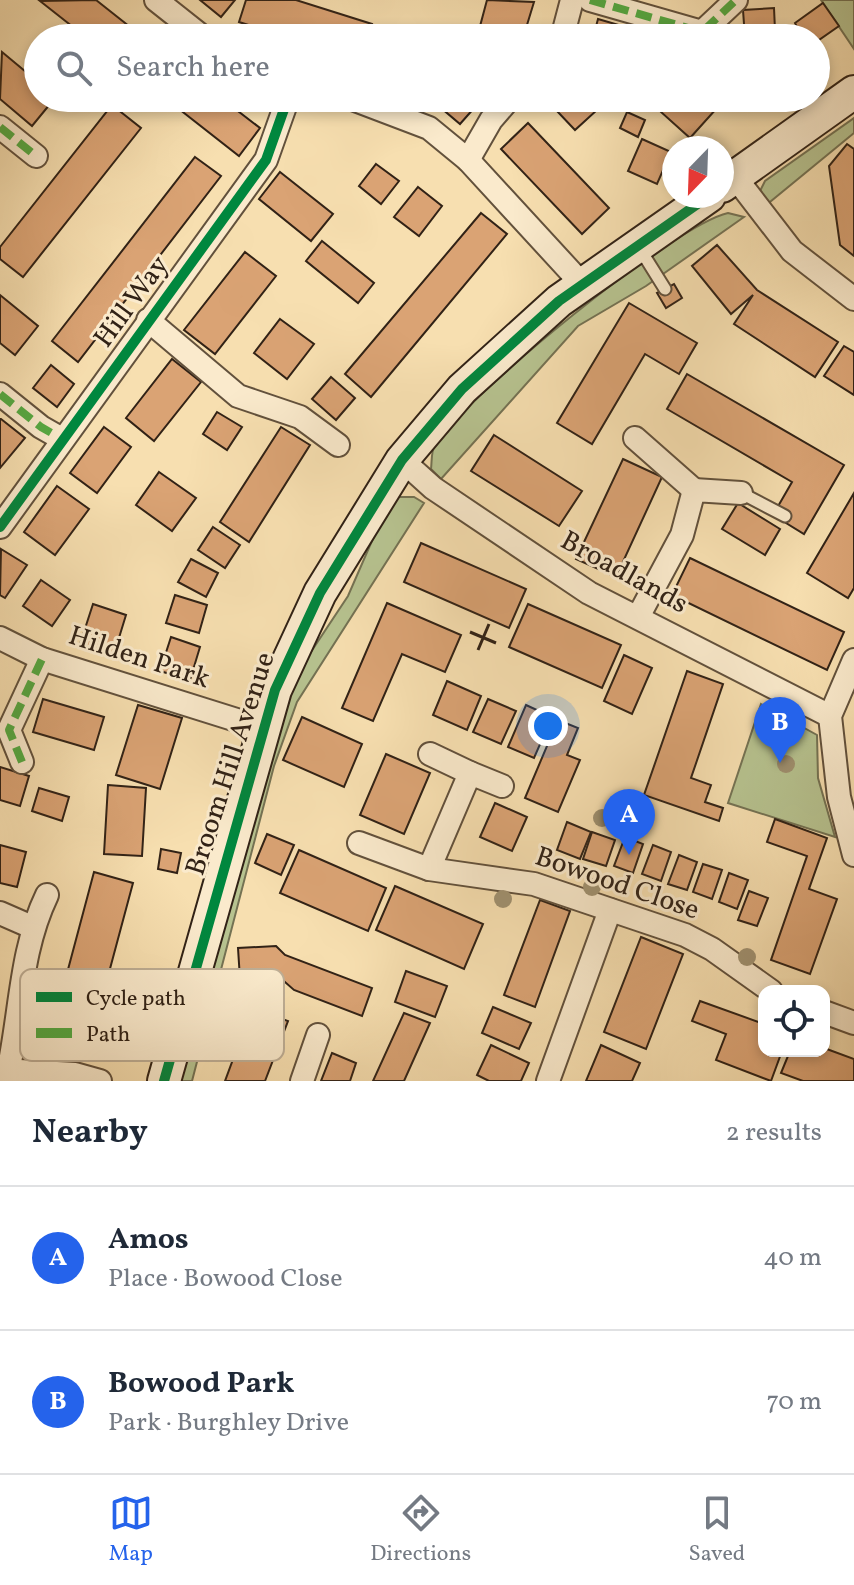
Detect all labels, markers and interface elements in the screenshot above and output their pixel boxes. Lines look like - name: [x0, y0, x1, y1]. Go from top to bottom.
- search box: [24, 24, 830, 112]
- icon: search: [52, 46, 96, 90]
- text: Search here: [116, 47, 270, 89]
- north arrow: [662, 136, 734, 208]
- street label: Hill Way: [85, 248, 179, 356]
- street label: Broadlands: [553, 522, 695, 624]
- street label: Hilden Park: [63, 617, 215, 699]
- street label: Broom Hill Avenue: [176, 647, 286, 881]
- pin: B: [754, 697, 806, 763]
- your location: [528, 706, 568, 746]
- pin: A: [603, 789, 655, 855]
- street label: Bowood Close: [530, 838, 704, 930]
- legend: [20, 969, 284, 1061]
- text: Cycle path: [86, 984, 186, 1015]
- map controls: [758, 985, 830, 1057]
- button: locate: [758, 985, 830, 1057]
- text: Path: [86, 1020, 130, 1051]
- text: Nearby: [32, 1110, 148, 1157]
- text: 2 results: [726, 1115, 822, 1151]
- text: Amos: [108, 1219, 189, 1261]
- text: A: [49, 1240, 67, 1276]
- text: 40 m: [763, 1240, 822, 1276]
- text: Place · Bowood Close: [108, 1261, 342, 1297]
- text: Bowood Park: [108, 1363, 295, 1405]
- text: B: [49, 1384, 67, 1420]
- text: 70 m: [767, 1384, 822, 1420]
- text: Park · Burghley Drive: [108, 1405, 349, 1441]
- tab: Map: [109, 1491, 153, 1570]
- tab: Directions: [370, 1491, 471, 1570]
- tab: Saved: [689, 1491, 745, 1570]

